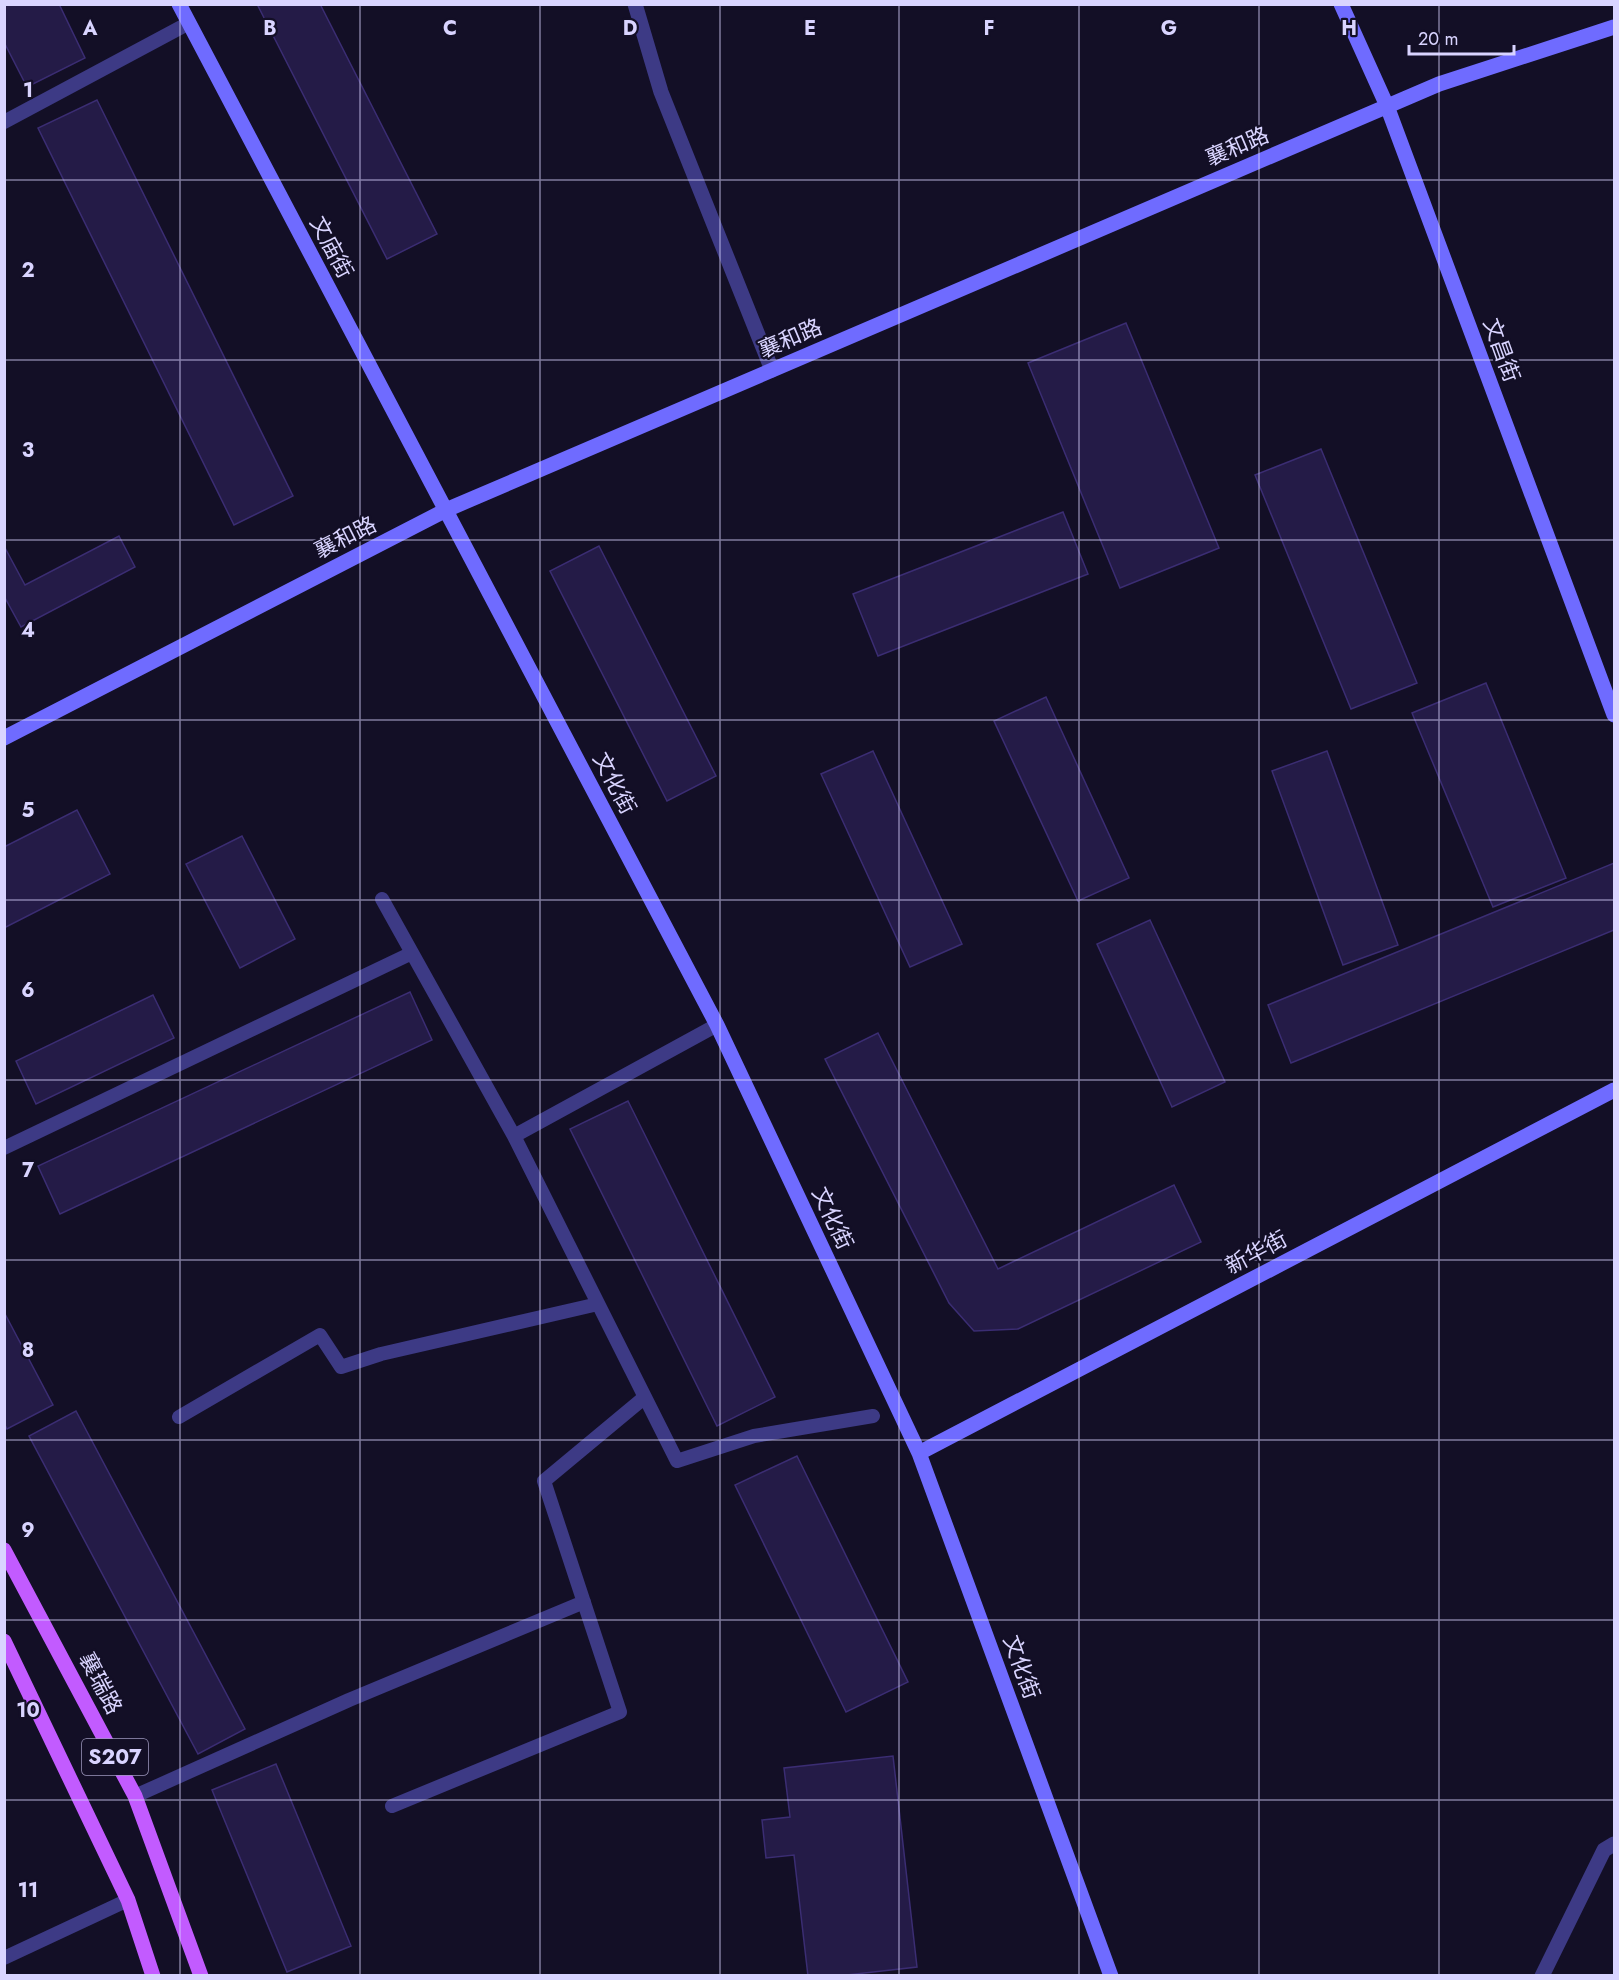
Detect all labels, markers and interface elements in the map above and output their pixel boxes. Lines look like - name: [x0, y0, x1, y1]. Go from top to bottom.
- text: A: [82, 14, 98, 43]
- text: B: [263, 14, 277, 43]
- text: C: [443, 14, 457, 43]
- text: D: [623, 14, 637, 43]
- text: E: [804, 14, 816, 43]
- text: F: [983, 14, 995, 43]
- text: G: [1161, 14, 1177, 43]
- text: H: [1341, 14, 1357, 43]
- scale bar: [1409, 18, 1514, 56]
- text: 20 m: [1418, 26, 1458, 52]
- text: 1: [23, 76, 33, 105]
- street label: 襄和路: [1200, 118, 1274, 174]
- street label: 文庙街: [302, 210, 362, 284]
- text: 2: [21, 256, 35, 285]
- street label: 襄和路: [753, 310, 827, 366]
- street label: 文昌街: [1476, 314, 1528, 386]
- text: 3: [22, 436, 34, 465]
- street label: 襄和路: [308, 508, 382, 566]
- text: 4: [21, 616, 35, 645]
- street label: 文化街: [585, 746, 645, 820]
- text: 5: [22, 796, 35, 825]
- text: 6: [21, 976, 35, 1005]
- text: 7: [22, 1156, 35, 1185]
- street label: 文化街: [805, 1181, 861, 1255]
- street label: 新华街: [1219, 1222, 1293, 1282]
- text: 8: [22, 1336, 34, 1365]
- text: 9: [21, 1516, 35, 1545]
- street label: 文化街: [996, 1631, 1048, 1703]
- street label: 襄瑞路: [71, 1646, 131, 1720]
- text: 10: [16, 1696, 40, 1725]
- road number: S207: [82, 1739, 148, 1775]
- text: 11: [18, 1876, 38, 1905]

